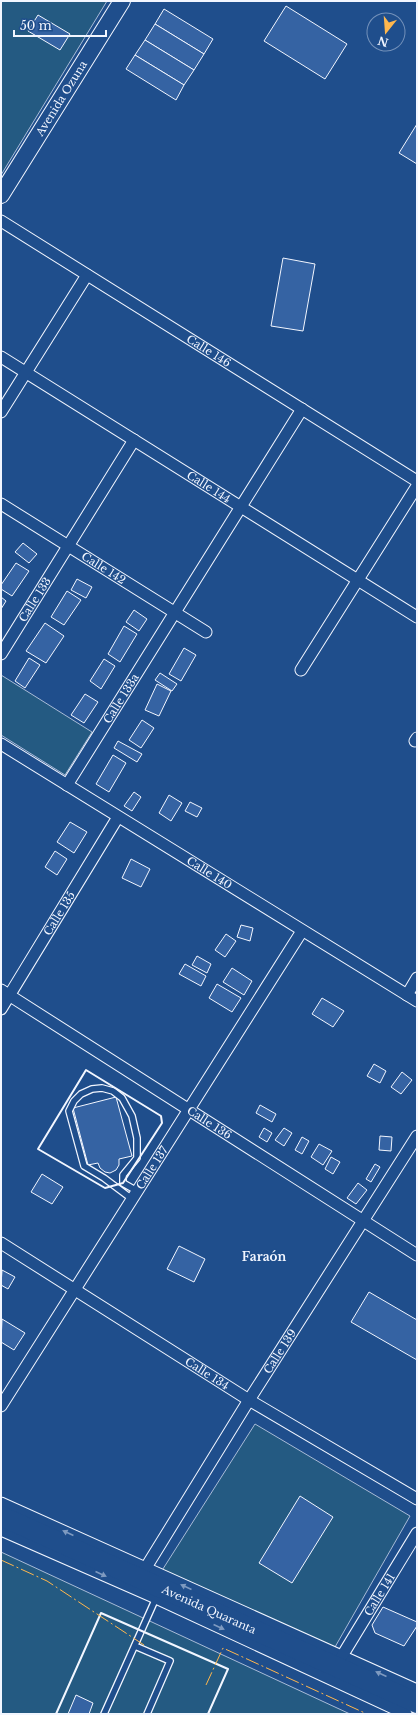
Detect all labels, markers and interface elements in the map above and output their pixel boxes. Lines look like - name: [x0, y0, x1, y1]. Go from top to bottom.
- scale bar: [14, 12, 106, 38]
- north arrow: [366, 12, 406, 52]
- text: 50 m: [20, 18, 52, 33]
- text: N: [375, 33, 390, 50]
- street label: Avenida Ozuna: [32, 57, 91, 139]
- street label: Calle 146: [184, 332, 234, 370]
- street label: Calle 144: [184, 468, 233, 506]
- street label: Calle 142: [79, 549, 129, 587]
- street label: Calle 133: [16, 575, 54, 625]
- street label: Calle 133a: [100, 670, 142, 726]
- street label: Calle 140: [184, 853, 235, 892]
- street label: Calle 135: [40, 889, 78, 938]
- street label: Calle 136: [184, 1103, 234, 1142]
- street label: Calle 137: [133, 1143, 171, 1192]
- district label: Faraón: [242, 1249, 286, 1264]
- street label: Calle 139: [260, 1326, 299, 1376]
- street label: Calle 134: [182, 1354, 232, 1393]
- one-way arrow: [61, 1530, 73, 1536]
- street label: Calle 141: [361, 1570, 398, 1619]
- one-way arrow: [95, 1571, 106, 1577]
- street label: Avenida Quaranta: [159, 1582, 259, 1637]
- one-way arrow: [180, 1584, 192, 1590]
- one-way arrow: [213, 1624, 225, 1630]
- one-way arrow: [376, 1671, 387, 1677]

